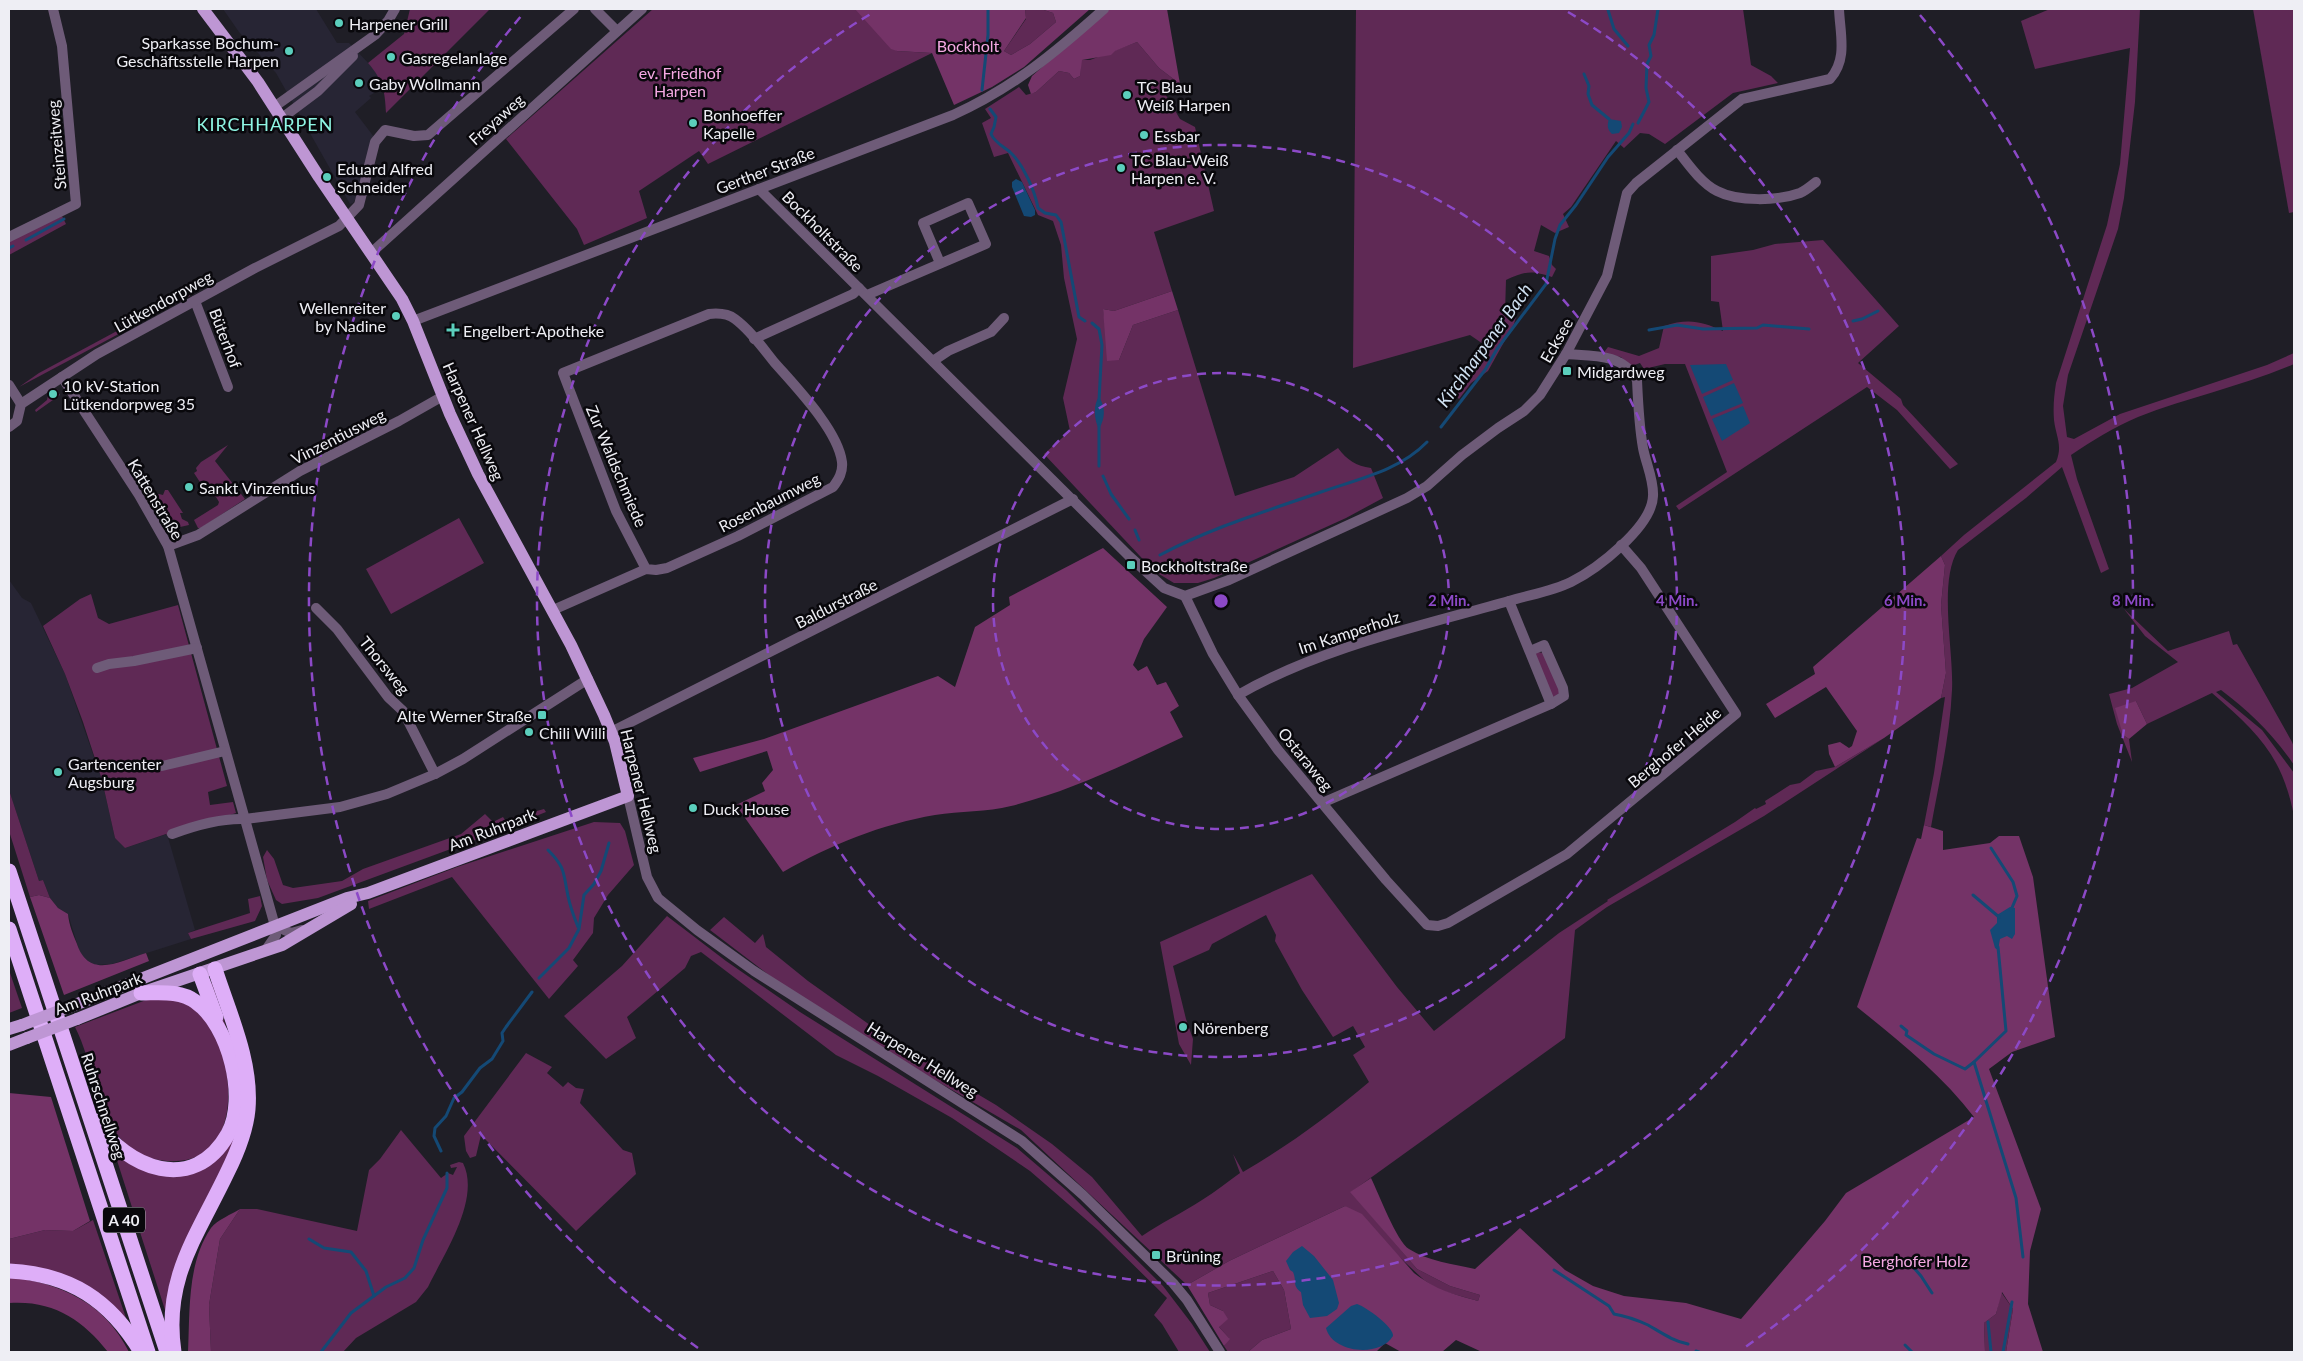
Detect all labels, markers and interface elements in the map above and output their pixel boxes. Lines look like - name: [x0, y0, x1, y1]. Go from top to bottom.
- place label: Harpener Grill: [349, 14, 448, 33]
- marker: Harpener Grill: [333, 17, 345, 29]
- place label: Sparkasse Bochum- Geschäftsstelle Harpen: [116, 33, 279, 70]
- park label: Bockholt: [937, 36, 1000, 55]
- marker: Sparkasse Bochum- Geschäftsstelle Harpen: [283, 45, 295, 57]
- place label: Gasregelanlage: [401, 48, 507, 67]
- marker: Gasregelanlage: [385, 51, 397, 63]
- park label: ev. Friedhof Harpen: [639, 63, 722, 100]
- place label: Gaby Wollmann: [369, 74, 480, 93]
- marker: Gaby Wollmann: [353, 77, 365, 89]
- place label: TC Blau Weiß Harpen: [1137, 77, 1230, 114]
- street label: Freyaweg: [465, 89, 527, 149]
- marker: TC Blau Weiß Harpen: [1121, 89, 1133, 101]
- street label: Steinzeitweg: [43, 100, 69, 190]
- place label: Bonhoeffer Kapelle: [703, 105, 782, 142]
- district label: KIRCHHARPEN: [196, 113, 334, 135]
- marker: Bonhoeffer Kapelle: [687, 117, 699, 129]
- place label: Essbar: [1154, 126, 1200, 145]
- marker: Essbar: [1138, 129, 1150, 141]
- street label: Gerther Straße: [713, 142, 817, 198]
- place label: TC Blau-Weiß Harpen e. V.: [1131, 150, 1228, 187]
- place label: Eduard Alfred Schneider: [337, 159, 433, 196]
- marker: TC Blau-Weiß Harpen e. V.: [1115, 162, 1127, 174]
- marker: Eduard Alfred Schneider: [321, 171, 333, 183]
- street label: Bockholtstraße: [779, 187, 867, 275]
- street label: Lütkendorpweg: [111, 266, 215, 336]
- water label: Kirchharpener Bach: [1432, 279, 1536, 411]
- place label: Wellenreiter by Nadine: [299, 298, 386, 335]
- street label: Büterhof: [206, 305, 246, 371]
- marker: Wellenreiter by Nadine: [390, 310, 402, 322]
- street label: Ecksee: [1536, 314, 1576, 366]
- place label: Engelbert-Apotheke: [463, 321, 604, 340]
- marker: Engelbert-Apotheke: [447, 324, 459, 336]
- street label: Harpener Hellweg: [439, 359, 509, 483]
- place label: Midgardweg: [1577, 362, 1665, 381]
- marker: Midgardweg: [1561, 365, 1573, 377]
- place label: 10 kV-Station Lütkendorpweg 35: [63, 376, 195, 413]
- marker: 10 kV-Station Lütkendorpweg 35: [47, 388, 59, 400]
- street label: Zur Waldschmiede: [583, 402, 651, 530]
- street label: Vinzentiusweg: [288, 404, 388, 468]
- street label: Kattenstraße: [124, 455, 188, 543]
- street label: Rosenbaumweg: [715, 468, 823, 536]
- place label: Sankt Vinzentius: [199, 478, 316, 497]
- marker: Sankt Vinzentius: [183, 481, 195, 493]
- place label: Bockholtstraße: [1141, 556, 1248, 575]
- marker: Bockholtstraße: [1125, 559, 1137, 571]
- street label: Baldurstraße: [792, 574, 880, 632]
- text: 2 Min.: [1428, 591, 1470, 609]
- text: 4 Min.: [1656, 591, 1698, 609]
- text: 6 Min.: [1884, 591, 1926, 609]
- text: 8 Min.: [2112, 591, 2154, 609]
- centre of rings: [1212, 592, 1230, 610]
- street label: Im Kamperholz: [1296, 607, 1402, 657]
- street label: Thorsweg: [356, 632, 414, 698]
- street label: Berghofer Heide: [1624, 703, 1724, 791]
- place label: Alte Werner Straße: [397, 706, 532, 725]
- marker: Alte Werner Straße: [536, 709, 548, 721]
- place label: Chili Willi: [539, 723, 606, 742]
- street label: Ostaraweg: [1275, 723, 1337, 795]
- marker: Chili Willi: [523, 726, 535, 738]
- street label: Harpener Hellweg: [617, 727, 667, 855]
- place label: Gartencenter Augsburg: [68, 754, 161, 791]
- marker: Gartencenter Augsburg: [52, 766, 64, 778]
- place label: Duck House: [703, 799, 789, 818]
- marker: Duck House: [687, 802, 699, 814]
- street label: Am Ruhrpark: [446, 803, 539, 854]
- street label: Am Ruhrpark: [52, 967, 145, 1018]
- street label: Harpener Hellweg: [864, 1017, 982, 1101]
- place label: Nörenberg: [1193, 1018, 1268, 1037]
- marker: Nörenberg: [1177, 1021, 1189, 1033]
- street label: Ruhrschnellweg: [78, 1050, 130, 1162]
- road number: A 40: [103, 1208, 145, 1232]
- place label: Brüning: [1166, 1246, 1221, 1265]
- marker: Brüning: [1150, 1249, 1162, 1261]
- park label: Berghofer Holz: [1862, 1251, 1968, 1270]

